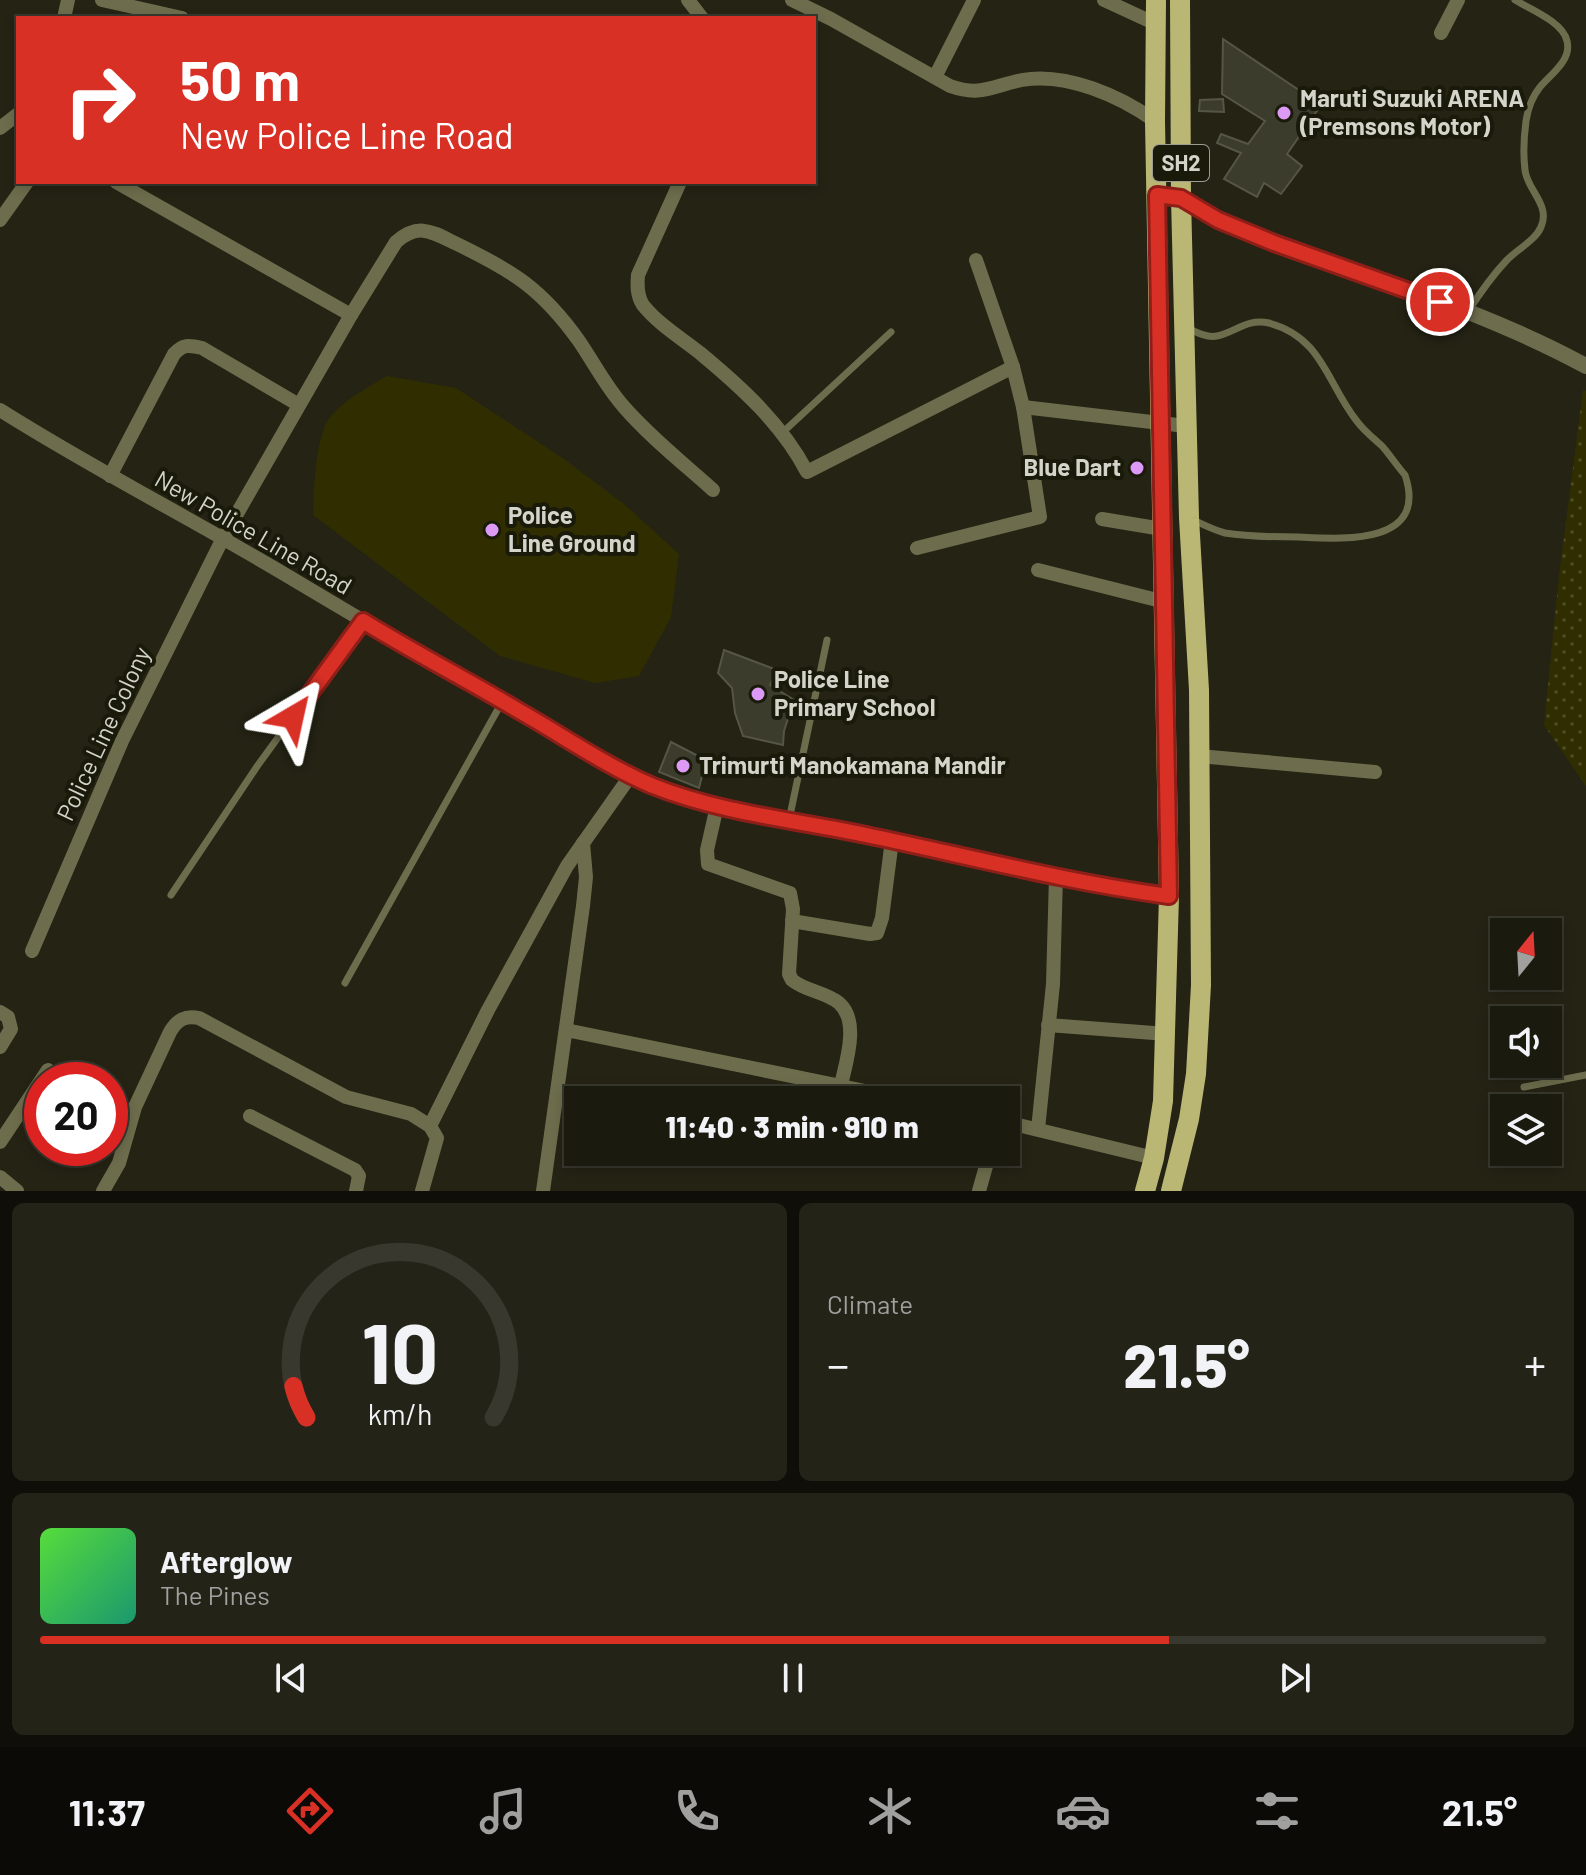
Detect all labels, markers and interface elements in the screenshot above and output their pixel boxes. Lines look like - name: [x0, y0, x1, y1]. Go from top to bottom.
- text: 50 m: [180, 45, 300, 112]
- icon: right: [48, 48, 152, 152]
- place label: Maruti Suzuki ARENA (Premsons Motor): [1299, 83, 1524, 140]
- marker: Maruti Suzuki ARENA (Premsons Motor): [1275, 104, 1293, 122]
- text: New Police Line Road: [180, 113, 514, 156]
- road number: SH2: [1153, 145, 1209, 181]
- pin: [1406, 268, 1474, 336]
- icon: arrive: [1418, 280, 1462, 324]
- place label: Blue Dart: [1023, 452, 1121, 481]
- marker: Blue Dart: [1128, 459, 1146, 477]
- street label: New Police Line Road: [150, 464, 357, 600]
- place label: Police Line Ground: [508, 500, 635, 557]
- marker: Police Line Ground: [483, 521, 501, 539]
- street label: Police Line Colony: [50, 642, 156, 825]
- place label: Police Line Primary School: [774, 664, 936, 721]
- position arrow: [251, 675, 335, 759]
- marker: Police Line Primary School: [749, 685, 767, 703]
- place label: Trimurti Manokamana Mandir: [699, 750, 1006, 779]
- marker: Trimurti Manokamana Mandir: [674, 757, 692, 775]
- north arrow: [1490, 918, 1562, 990]
- map controls: [1490, 918, 1562, 1166]
- button: sound: [1490, 1006, 1562, 1078]
- speed limit sign: 20: [24, 1062, 128, 1166]
- button: layers: [1490, 1094, 1562, 1166]
- text: 11:40 · 3 min · 910 m: [665, 1108, 919, 1144]
- text: Climate: [827, 1288, 913, 1319]
- text: 10: [361, 1301, 438, 1401]
- text: 21.5°: [1123, 1328, 1250, 1400]
- text: −: [827, 1337, 849, 1390]
- text: +: [1524, 1337, 1546, 1390]
- text: km/h: [367, 1396, 432, 1431]
- text: Afterglow: [160, 1543, 293, 1579]
- text: The Pines: [160, 1579, 270, 1610]
- icon: previous: [269, 1656, 313, 1700]
- icon: pause: [771, 1656, 815, 1700]
- icon: next: [1273, 1656, 1317, 1700]
- icon: directions: [282, 1783, 338, 1839]
- icon: music: [475, 1783, 531, 1839]
- icon: phone: [669, 1783, 725, 1839]
- icon: climate: [862, 1783, 918, 1839]
- icon: car: [1055, 1783, 1111, 1839]
- icon: filters: [1249, 1783, 1305, 1839]
- text: 11:37: [69, 1790, 145, 1833]
- text: 21.5°: [1442, 1790, 1517, 1833]

